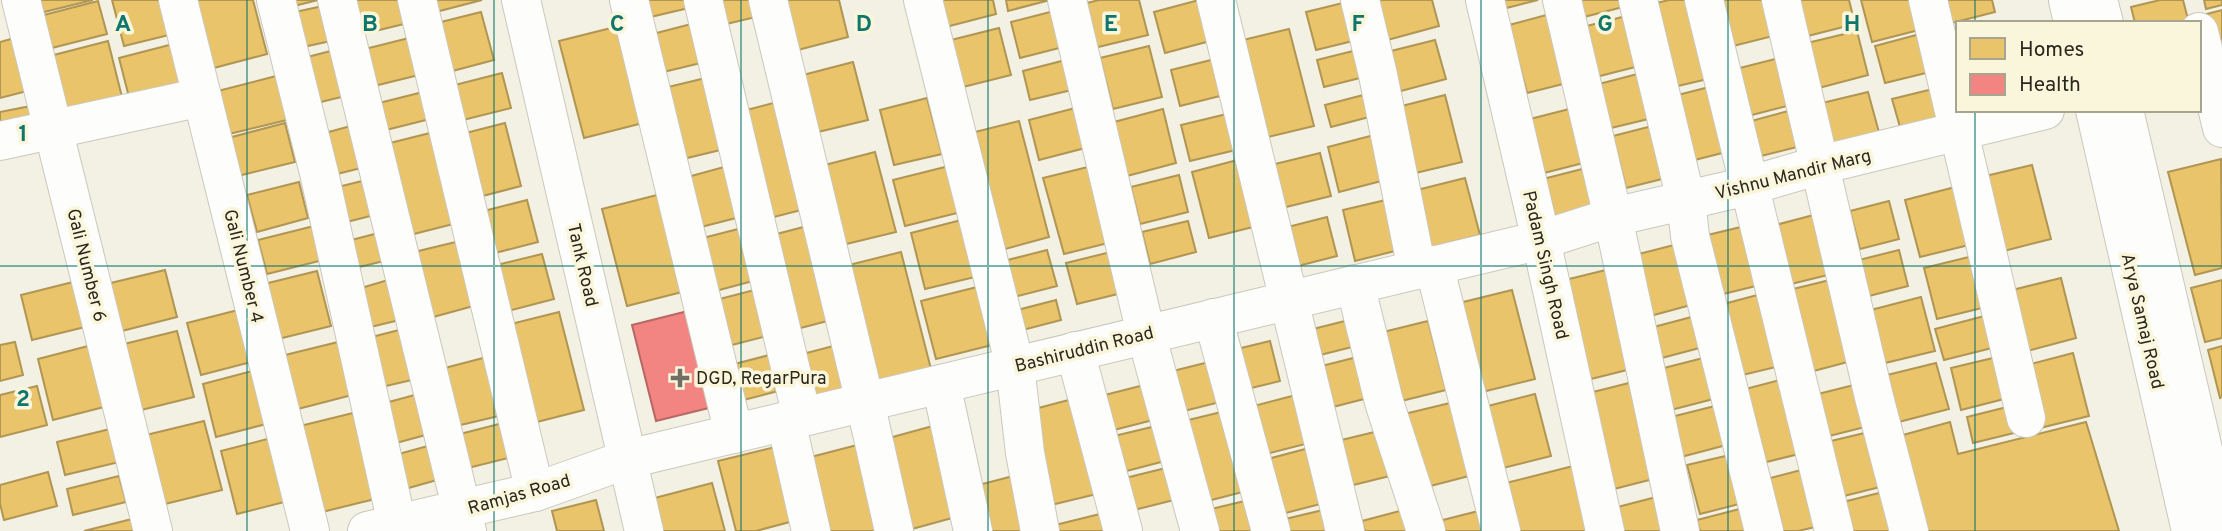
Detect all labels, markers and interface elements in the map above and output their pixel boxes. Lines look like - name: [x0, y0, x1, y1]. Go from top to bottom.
- text: A: [115, 11, 131, 40]
- text: B: [362, 11, 378, 40]
- text: C: [610, 11, 624, 40]
- text: D: [856, 11, 872, 40]
- text: E: [1104, 11, 1118, 40]
- text: F: [1351, 11, 1365, 40]
- text: G: [1597, 11, 1613, 40]
- text: H: [1844, 11, 1860, 40]
- legend: [1956, 21, 2201, 112]
- text: Homes: [2019, 37, 2084, 64]
- text: Health: [2019, 72, 2081, 99]
- text: 1: [18, 121, 28, 150]
- street label: Vishnu Mandir Marg: [1713, 145, 1874, 206]
- street label: Padam Singh Road: [1516, 189, 1573, 342]
- street label: Gali Number 6: [60, 206, 111, 324]
- street label: Gali Number 4: [217, 207, 268, 326]
- street label: Tank Road: [561, 222, 602, 309]
- street label: Arya Samaj Road: [2115, 251, 2168, 391]
- street label: Bashiruddin Road: [1013, 322, 1156, 379]
- marker: DGD, RegarPura: [670, 368, 690, 388]
- place label: DGD, RegarPura: [696, 368, 826, 391]
- text: 2: [16, 386, 30, 415]
- street label: Ramjas Road: [465, 470, 573, 521]

